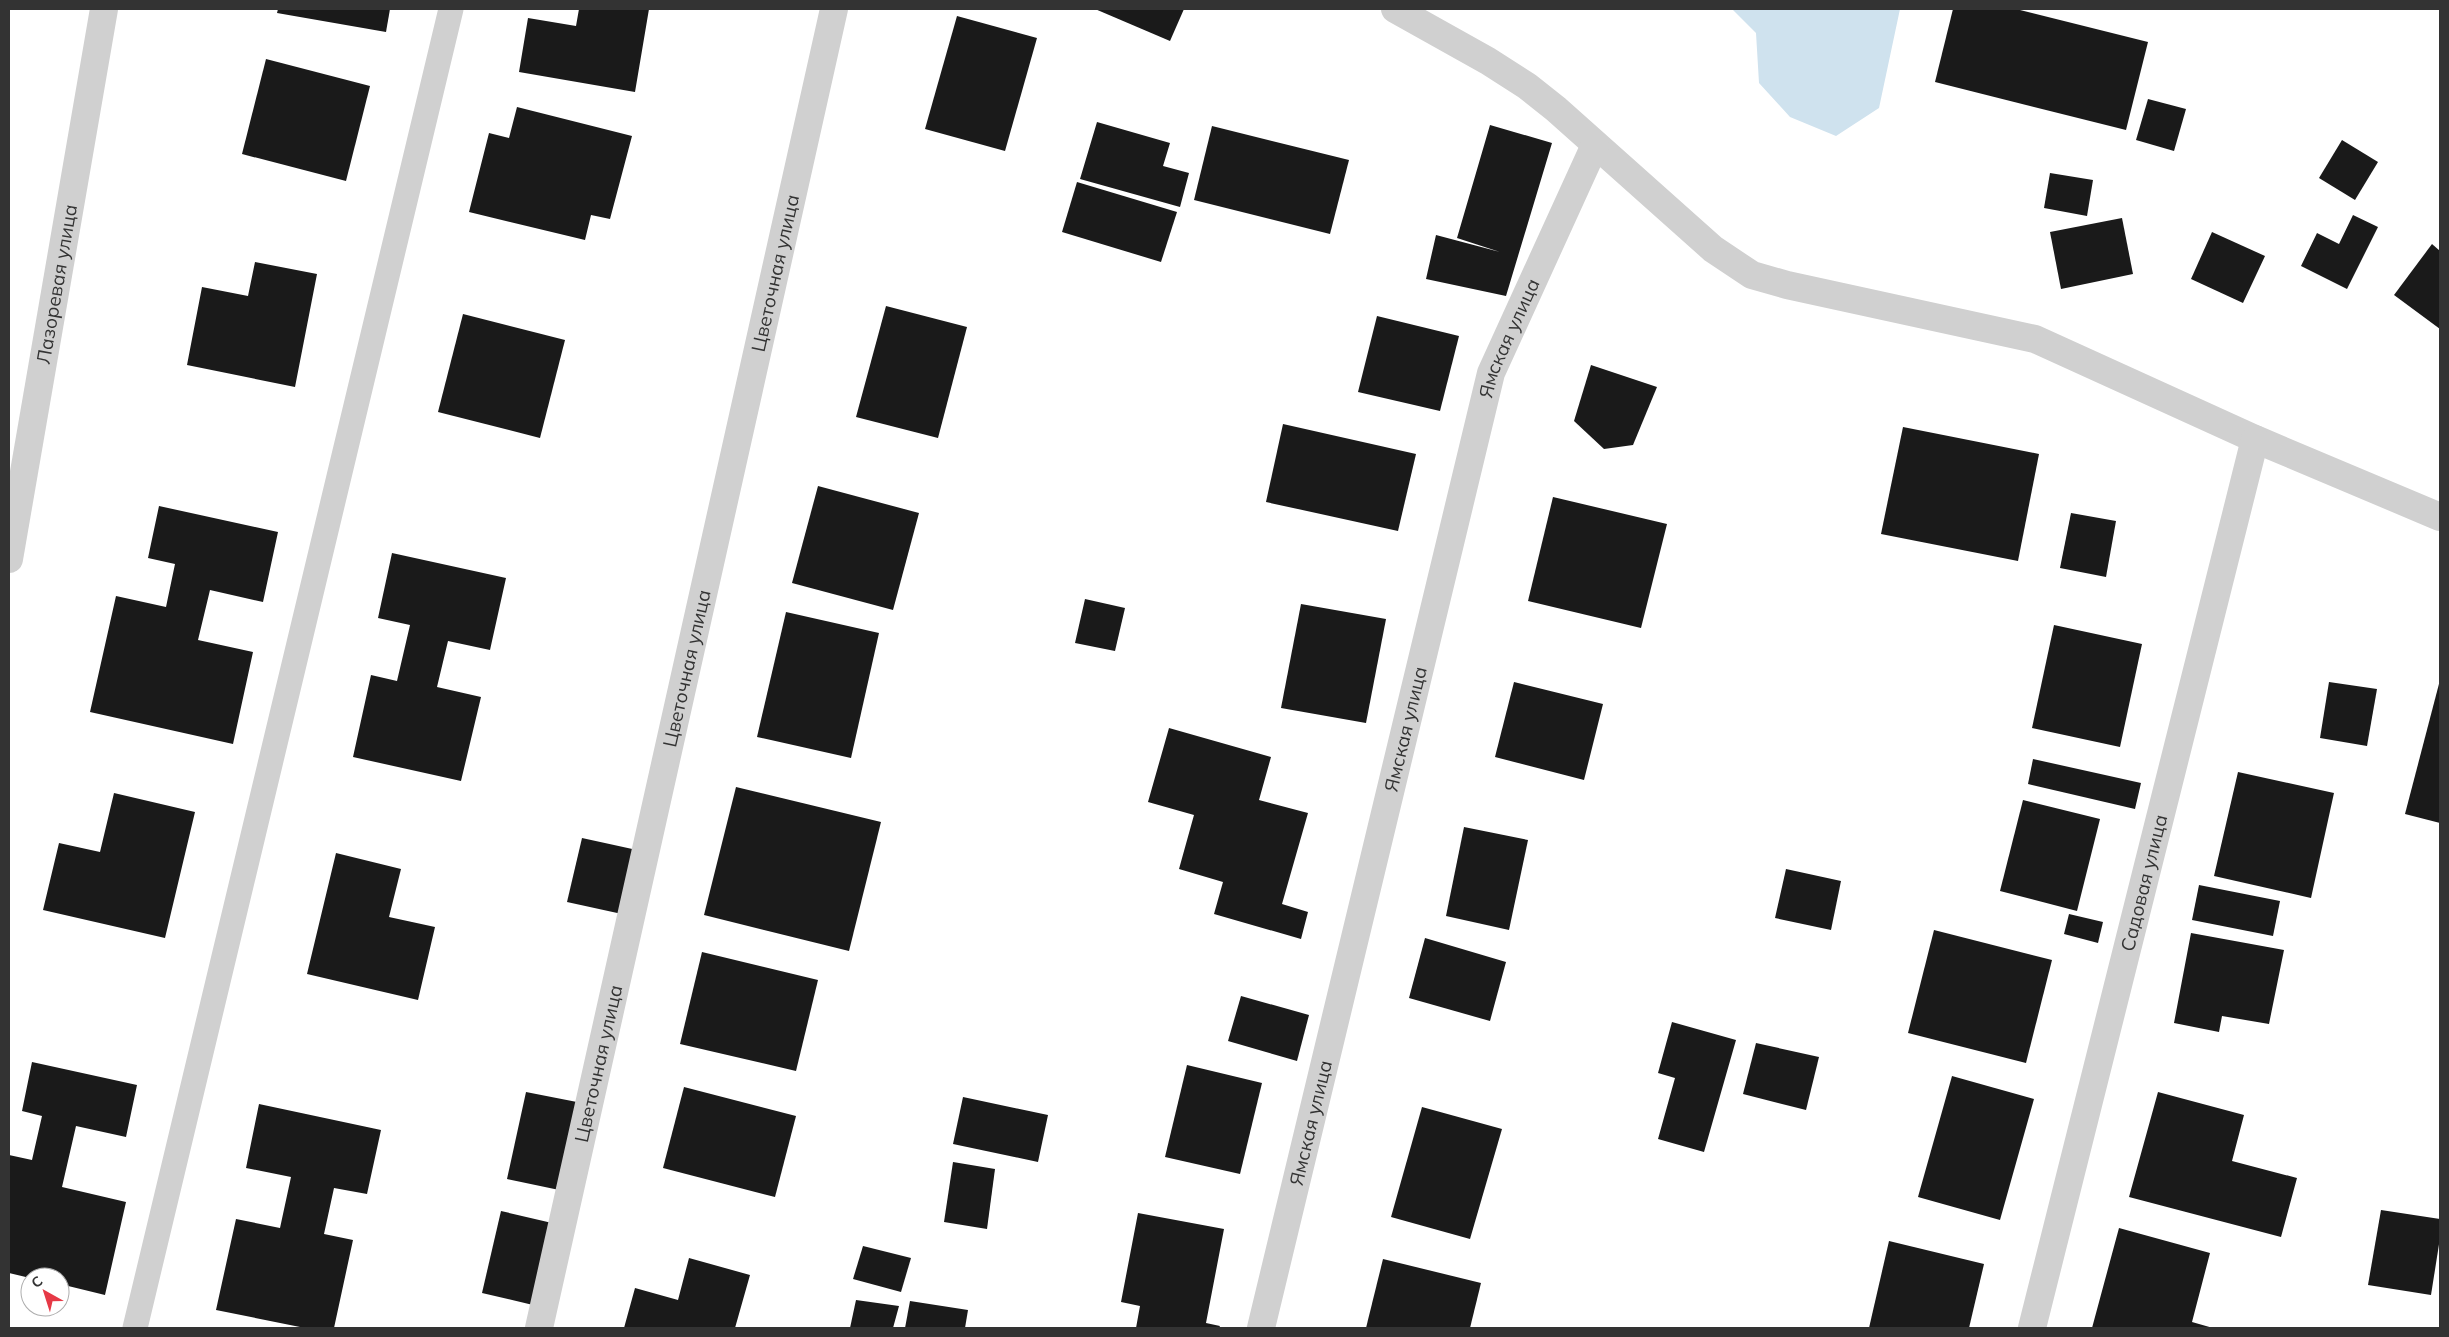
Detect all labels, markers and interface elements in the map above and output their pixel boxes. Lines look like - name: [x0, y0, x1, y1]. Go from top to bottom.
- street label: Цветочная улица: [746, 192, 804, 354]
- street label: Лазоревая улица: [31, 202, 82, 366]
- street label: Ямская улица: [1473, 275, 1545, 400]
- street label: Цветочная улица: [657, 587, 716, 749]
- street label: Ямская улица: [1379, 664, 1432, 794]
- street label: Садовая улица: [2115, 812, 2172, 954]
- street label: Цветочная улица: [569, 983, 627, 1144]
- street label: Ямская улица: [1284, 1058, 1337, 1188]
- north arrow: [20, 1267, 70, 1317]
- text: С: [27, 1272, 46, 1292]

